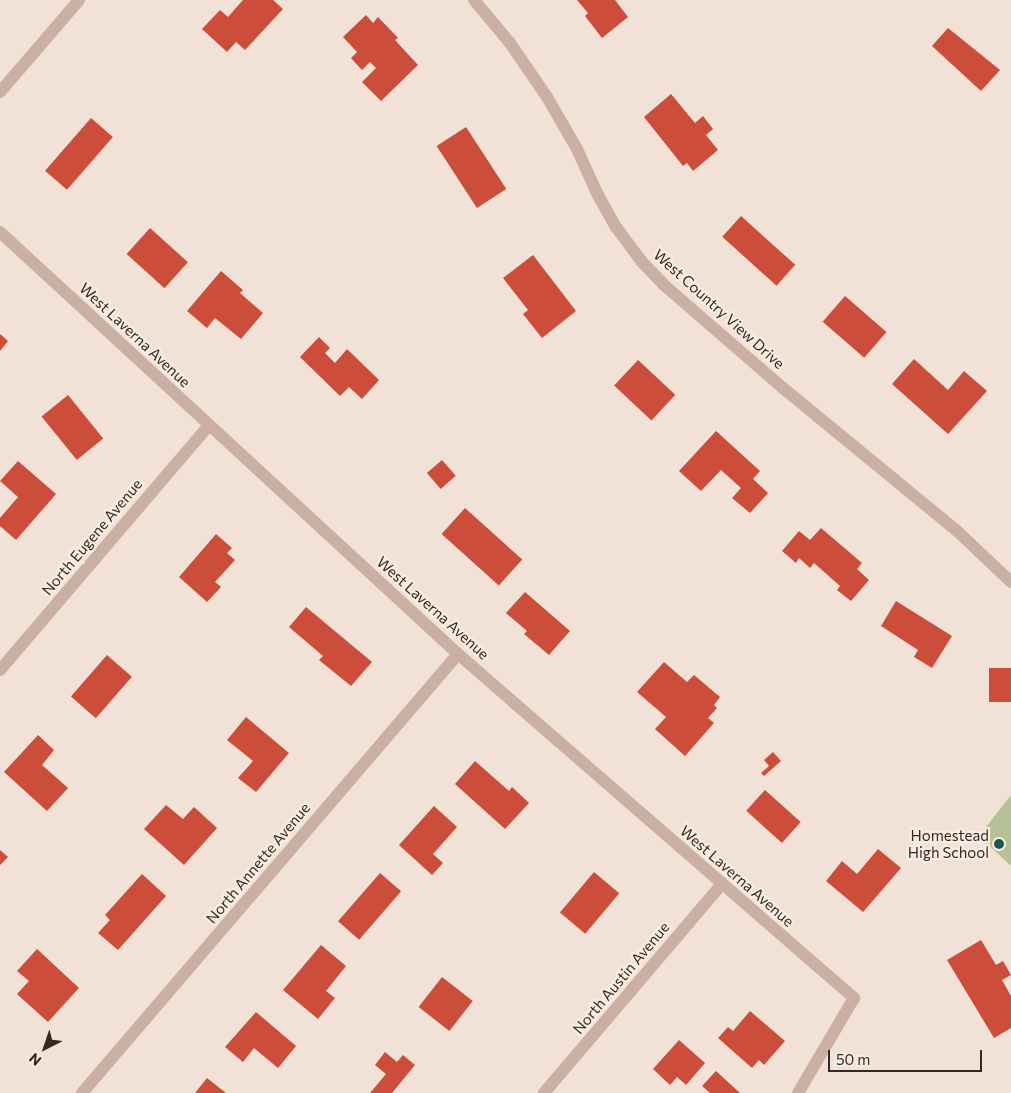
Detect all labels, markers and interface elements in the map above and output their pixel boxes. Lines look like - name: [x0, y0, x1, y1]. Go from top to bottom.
- street label: West Country View Drive: [650, 245, 788, 373]
- street label: West Laverna Avenue: [76, 279, 194, 391]
- street label: North Eugene Avenue: [38, 475, 146, 599]
- street label: West Laverna Avenue: [373, 553, 493, 663]
- street label: North Annette Avenue: [202, 799, 314, 927]
- street label: West Laverna Avenue: [676, 822, 798, 930]
- place label: Homestead High School: [908, 826, 989, 861]
- marker: Homestead High School: [993, 838, 1005, 850]
- street label: North Austin Avenue: [569, 918, 673, 1038]
- north arrow: [20, 1023, 70, 1073]
- scale bar: [831, 1040, 985, 1072]
- text: N: [25, 1050, 44, 1070]
- text: 50 m: [836, 1050, 870, 1068]

